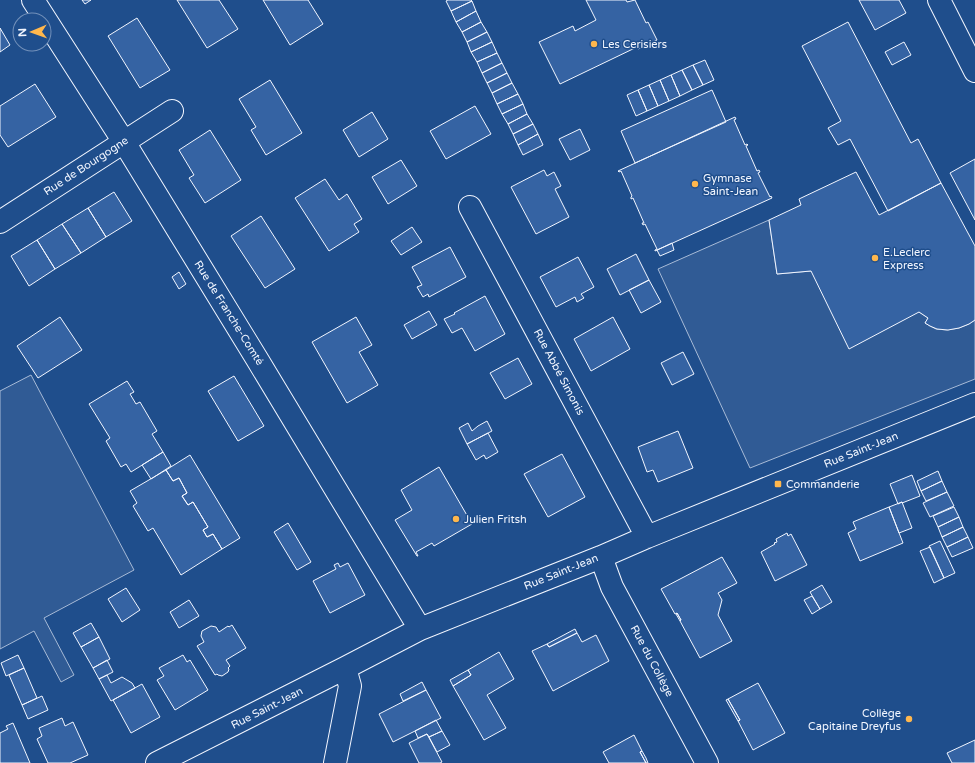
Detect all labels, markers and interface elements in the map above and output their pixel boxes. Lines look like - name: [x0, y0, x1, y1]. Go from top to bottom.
- north arrow: [12, 12, 52, 52]
- text: N: [16, 28, 29, 37]
- place label: Les Cerisiers: [602, 38, 667, 51]
- marker: Les Cerisiers: [589, 39, 599, 49]
- street label: Rue de Bourgogne: [41, 134, 131, 198]
- place label: Gymnase Saint-Jean: [703, 172, 758, 198]
- marker: Gymnase Saint-Jean: [690, 179, 700, 189]
- place label: E.Leclerc Express: [883, 246, 930, 272]
- marker: E.Leclerc Express: [870, 253, 880, 263]
- street label: Rue de Franche-Comté: [191, 258, 267, 368]
- street label: Rue Abbé Simonis: [531, 327, 587, 417]
- street label: Rue Saint-Jean: [822, 429, 900, 471]
- place label: Commanderie: [786, 478, 860, 491]
- marker: Commanderie: [773, 479, 783, 489]
- place label: Julien Fritsh: [464, 513, 527, 526]
- marker: Julien Fritsh: [451, 514, 461, 524]
- street label: Rue Saint-Jean: [522, 551, 600, 593]
- street label: Rue du Collège: [628, 623, 676, 699]
- street label: Rue Saint-Jean: [229, 684, 305, 732]
- place label: Collège Capitaine Dreyfus: [808, 707, 901, 733]
- marker: Collège Capitaine Dreyfus: [904, 714, 914, 724]

